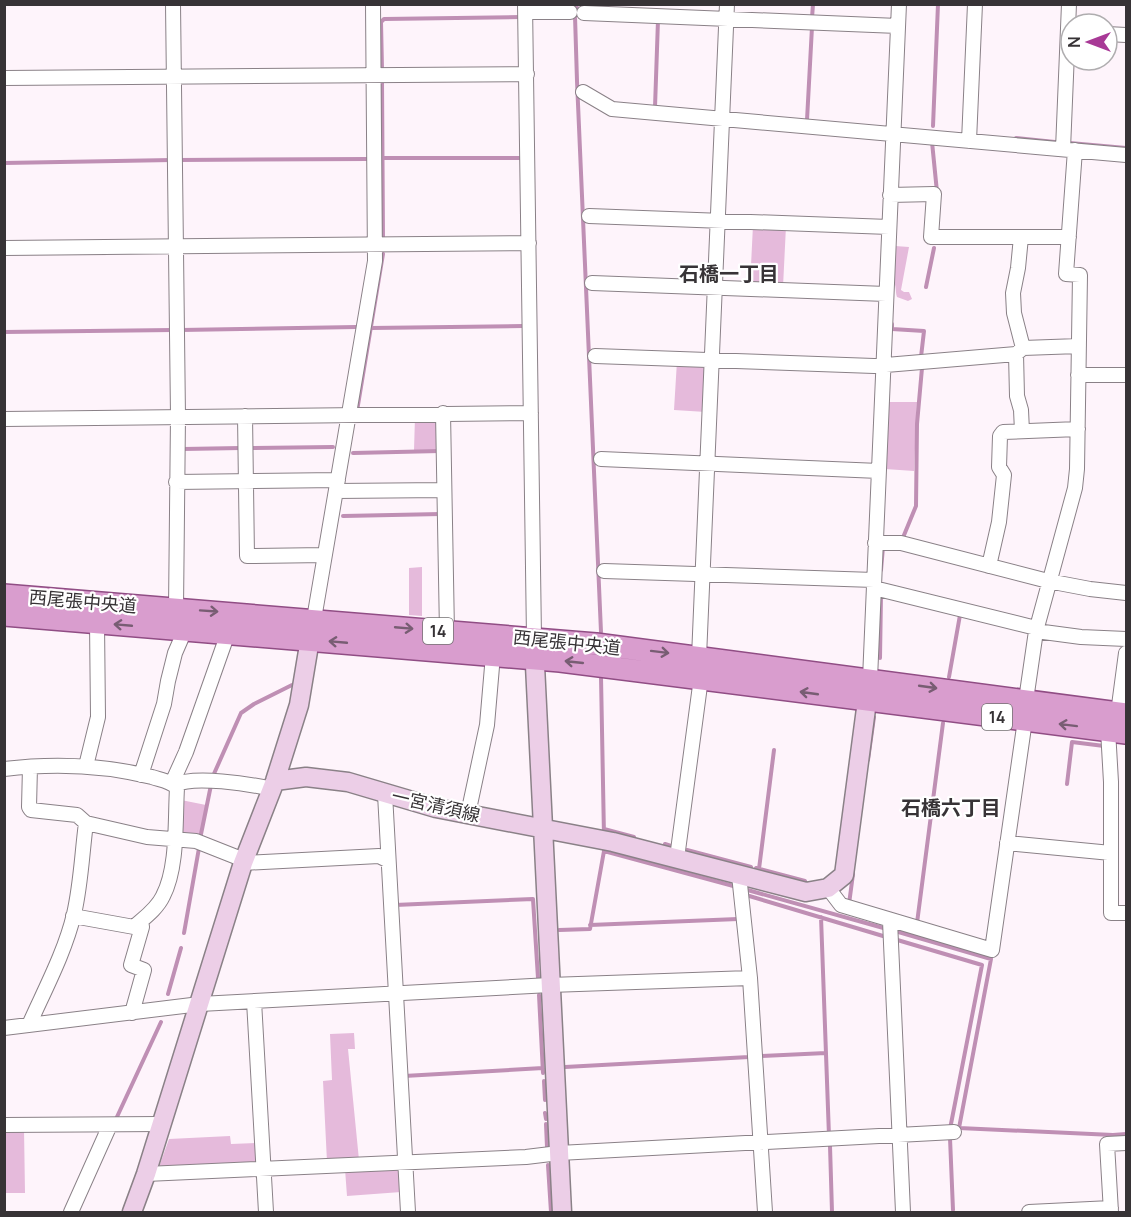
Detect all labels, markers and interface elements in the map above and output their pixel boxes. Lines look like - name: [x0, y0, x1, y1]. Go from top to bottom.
- north arrow: [1059, 12, 1119, 72]
- text: N: [1063, 36, 1085, 48]
- district label: 石橋一丁目: [679, 260, 779, 287]
- street label: 西尾張中央道: [28, 584, 138, 618]
- one-way arrow: [199, 606, 219, 617]
- road number: 14: [423, 618, 453, 644]
- one-way arrow: [113, 619, 133, 630]
- one-way arrow: [393, 623, 413, 634]
- street label: 西尾張中央道: [512, 624, 622, 660]
- one-way arrow: [328, 637, 348, 648]
- one-way arrow: [650, 647, 670, 658]
- one-way arrow: [565, 656, 585, 667]
- one-way arrow: [917, 682, 937, 693]
- one-way arrow: [800, 688, 819, 699]
- road number: 14: [982, 704, 1012, 730]
- one-way arrow: [1059, 720, 1079, 731]
- street label: 一宮清須線: [389, 783, 483, 827]
- district label: 石橋六丁目: [901, 794, 1001, 821]

